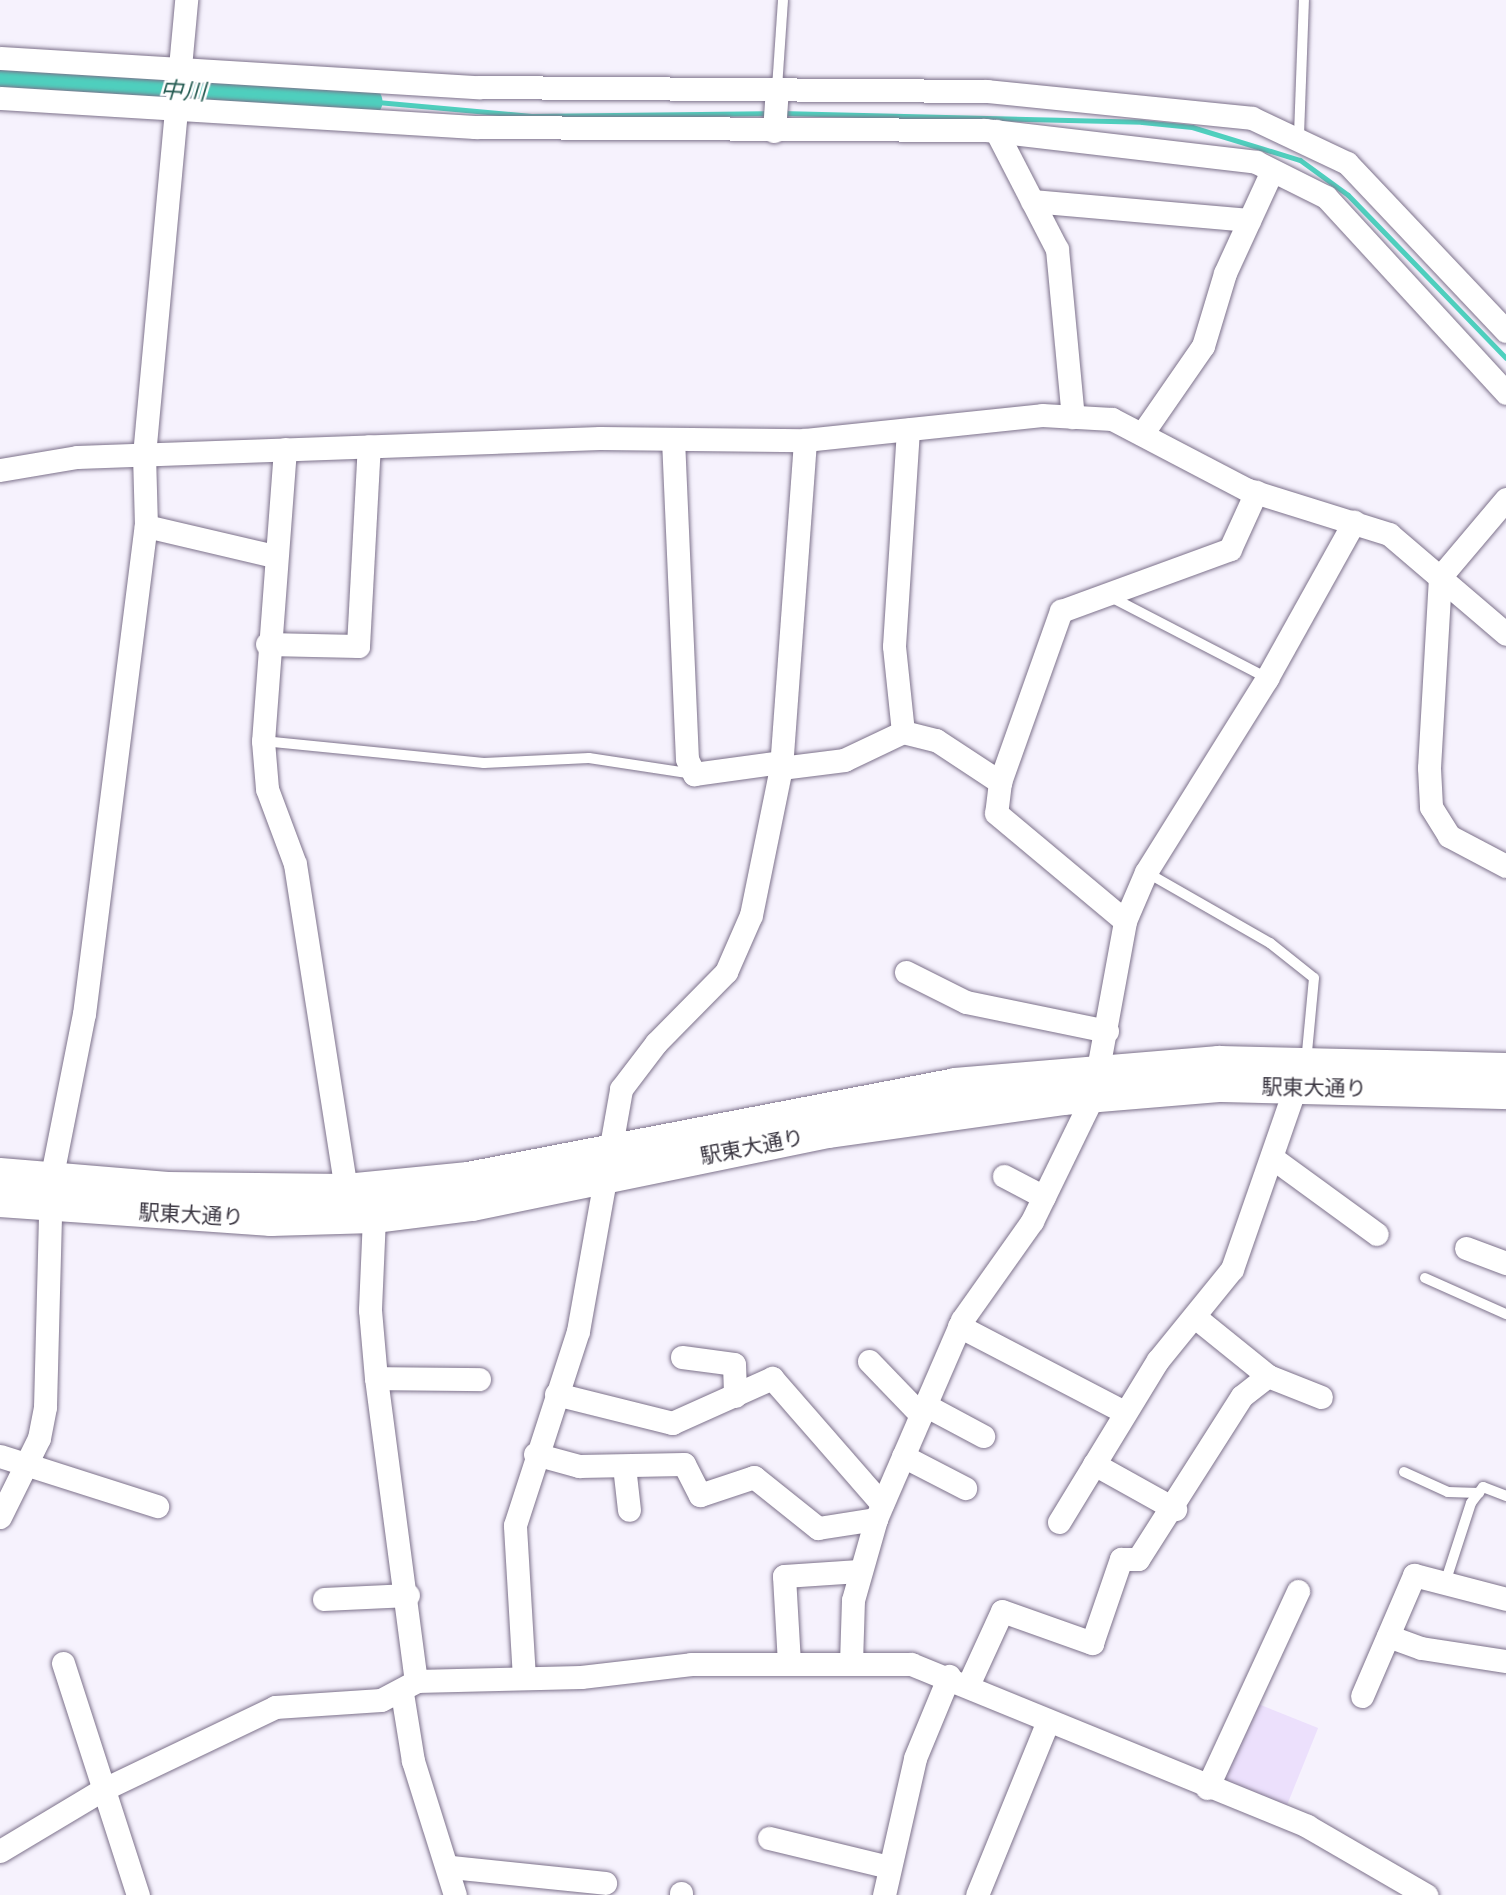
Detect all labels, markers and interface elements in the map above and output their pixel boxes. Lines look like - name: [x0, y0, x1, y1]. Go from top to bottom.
- water label: 中川: [159, 76, 207, 106]
- street label: 駅東大通り: [1261, 1074, 1367, 1102]
- street label: 駅東大通り: [698, 1125, 806, 1169]
- street label: 駅東大通り: [138, 1200, 244, 1230]

